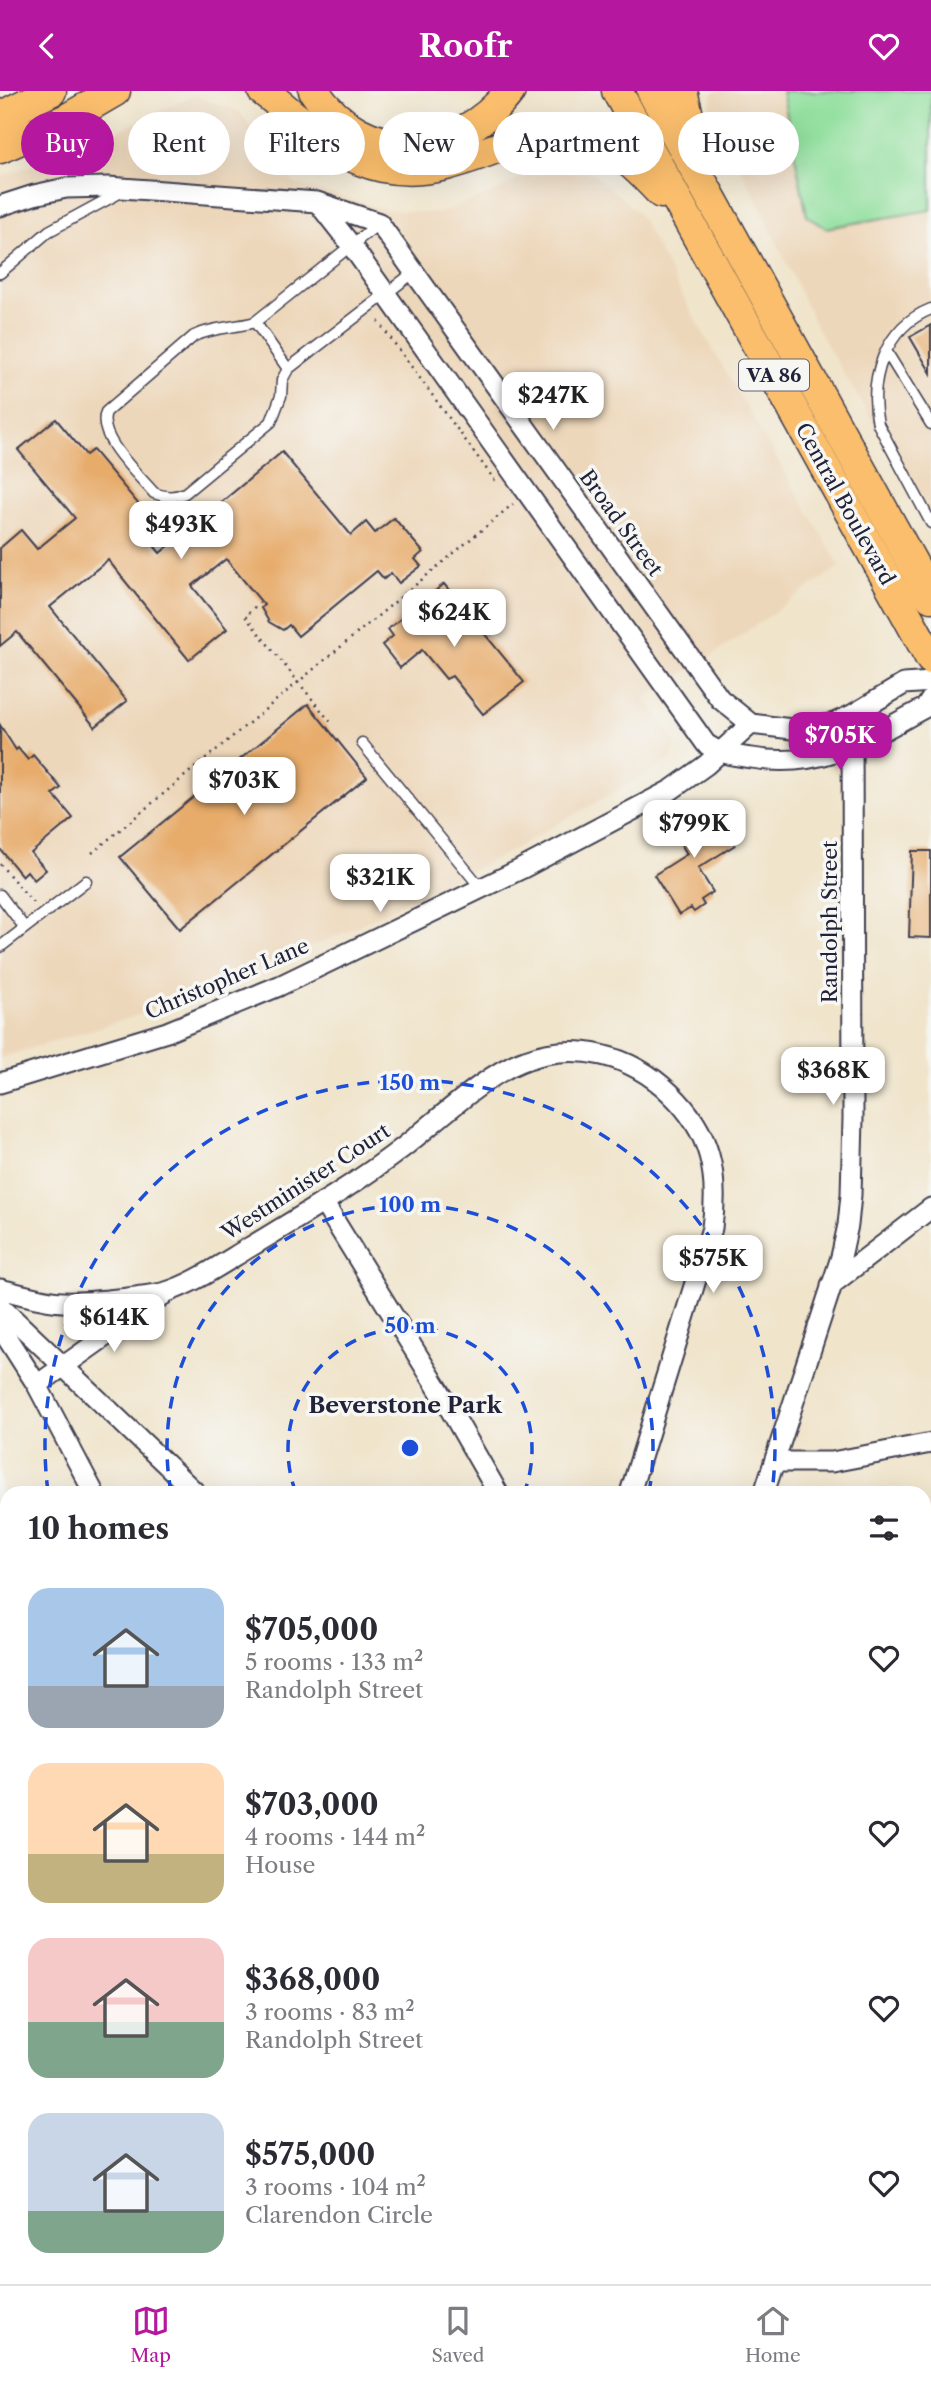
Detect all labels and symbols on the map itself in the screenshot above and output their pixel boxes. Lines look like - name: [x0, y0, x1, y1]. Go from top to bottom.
- road number: VA 86: [739, 359, 809, 391]
- pin: $247K: [504, 373, 602, 432]
- street label: Central Boulevard: [791, 418, 900, 589]
- street label: Broad Street: [575, 465, 669, 581]
- pin: $493K: [132, 501, 230, 561]
- pin: $624K: [405, 589, 503, 649]
- pin: $705K: [791, 713, 889, 772]
- pin: $703K: [195, 757, 293, 817]
- pin: $799K: [645, 801, 743, 860]
- street label: Randolph Street: [817, 840, 842, 1003]
- pin: $321K: [331, 855, 429, 914]
- street label: Christopher Lane: [141, 933, 312, 1024]
- pin: $368K: [784, 1047, 882, 1107]
- text: 150 m: [380, 1070, 440, 1095]
- street label: Westminister Court: [216, 1118, 395, 1246]
- text: 100 m: [379, 1192, 441, 1217]
- pin: $575K: [664, 1235, 762, 1295]
- pin: $614K: [65, 1295, 163, 1354]
- text: 50 m: [384, 1313, 436, 1338]
- district label: Beverstone Park: [308, 1391, 503, 1419]
- centre of rings: [398, 1436, 422, 1460]

